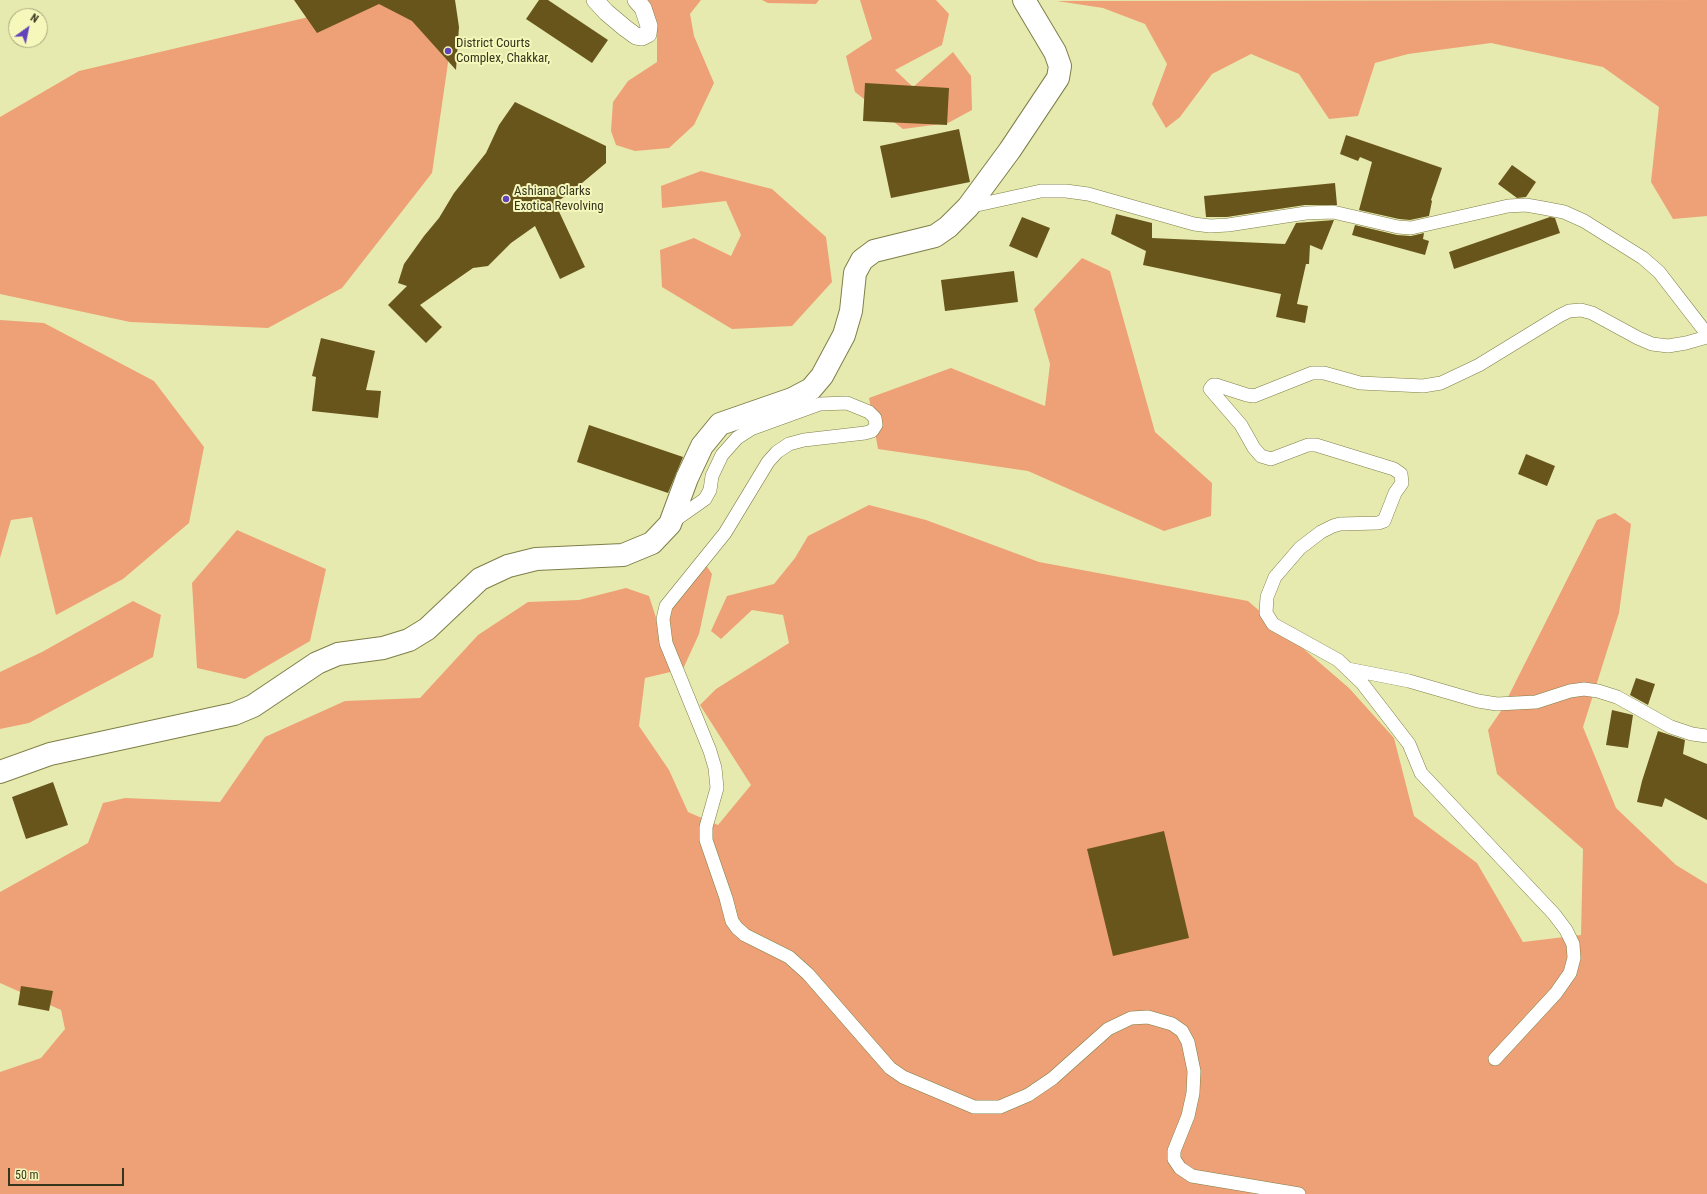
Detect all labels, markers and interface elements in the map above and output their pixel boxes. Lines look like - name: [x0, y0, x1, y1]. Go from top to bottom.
- north arrow: [8, 8, 48, 48]
- text: N: [28, 11, 41, 26]
- place label: District Courts Complex, Chakkar,: [456, 36, 550, 67]
- marker: District Courts Complex, Chakkar,: [443, 46, 453, 56]
- place label: Ashiana Clarks Exotica Revolving: [514, 184, 604, 215]
- marker: Ashiana Clarks Exotica Revolving: [501, 194, 511, 204]
- scale bar: [10, 1160, 126, 1186]
- text: 50 m: [15, 1168, 39, 1182]

